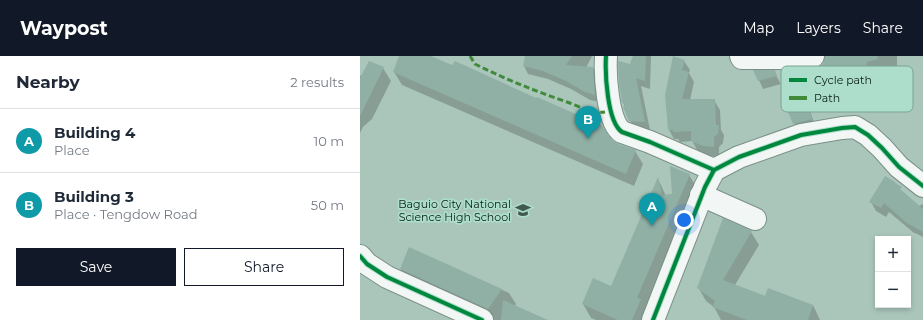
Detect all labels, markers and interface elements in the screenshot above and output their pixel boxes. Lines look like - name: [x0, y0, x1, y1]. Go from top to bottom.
- text: Waypost: [20, 17, 108, 40]
- text: Map: [743, 19, 774, 37]
- text: Layers: [796, 19, 841, 37]
- text: Share: [863, 19, 903, 37]
- legend: [781, 66, 913, 112]
- text: Nearby: [16, 72, 80, 92]
- text: Cycle path: [814, 73, 872, 87]
- text: 2 results: [290, 74, 344, 90]
- text: Path: [814, 91, 840, 105]
- pin: B: [575, 106, 601, 139]
- text: Building 4: [54, 123, 135, 142]
- text: A: [24, 133, 34, 149]
- text: 10 m: [314, 133, 344, 149]
- text: Place: [54, 142, 90, 158]
- text: Building 3: [54, 187, 134, 206]
- pin: A: [639, 193, 665, 226]
- text: B: [24, 197, 34, 213]
- text: 50 m: [311, 197, 344, 213]
- place label: Baguio City National Science High School: [398, 197, 511, 224]
- school or university icon: Baguio City National Science High School: [514, 201, 532, 219]
- text: Place · Tengdow Road: [54, 206, 198, 222]
- your location: [674, 210, 694, 230]
- map controls: [875, 236, 911, 308]
- button: +: [875, 236, 911, 272]
- button: Save: [16, 248, 176, 286]
- button: Share: [184, 248, 344, 286]
- button: −: [875, 272, 911, 308]

